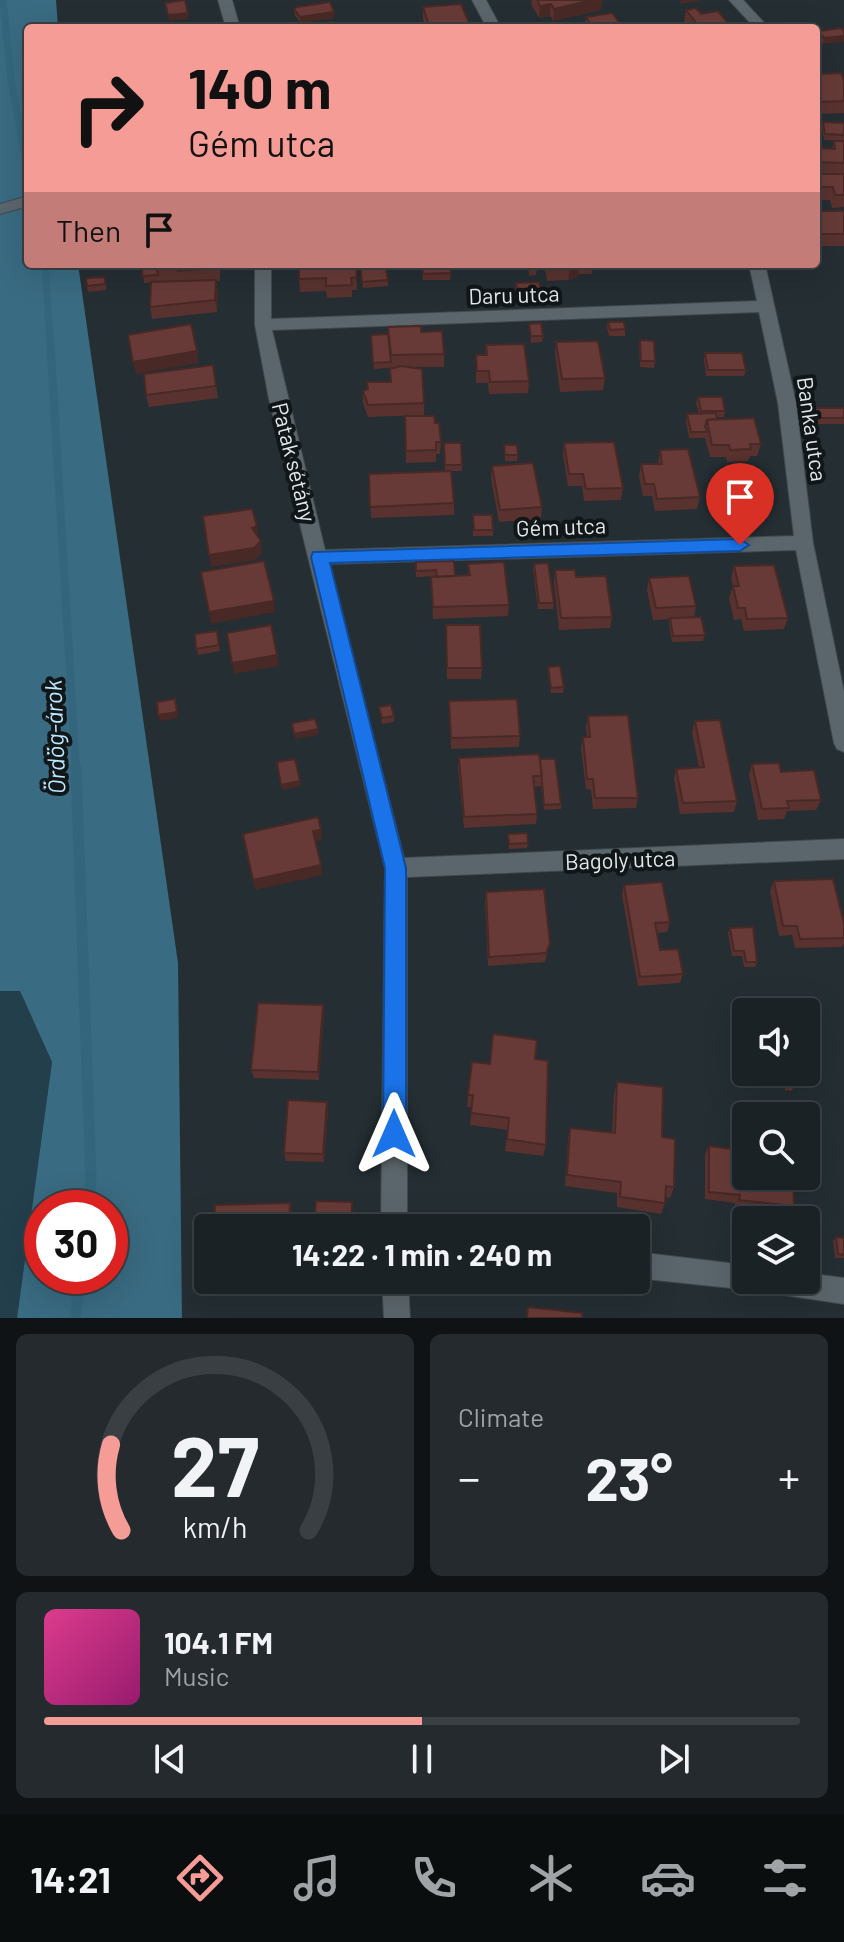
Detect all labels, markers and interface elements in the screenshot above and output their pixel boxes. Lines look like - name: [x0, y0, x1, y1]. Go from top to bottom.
- text: 140 m: [188, 53, 332, 120]
- icon: right: [56, 56, 160, 160]
- text: Gém utca: [188, 121, 335, 164]
- icon: arrive: [137, 208, 181, 252]
- text: Then: [56, 212, 121, 248]
- street label: Daru utca: [468, 279, 560, 309]
- street label: Banka utca: [793, 375, 833, 483]
- street label: Patak sétány: [268, 400, 322, 524]
- pin: [706, 463, 774, 545]
- icon: arrive: [718, 475, 762, 519]
- street label: Gém utca: [516, 511, 606, 541]
- water label: Ördög-árok: [38, 679, 70, 795]
- street label: Bagoly utca: [564, 844, 676, 874]
- map controls: [732, 998, 820, 1294]
- button: sound: [732, 998, 820, 1086]
- position arrow: [352, 1092, 436, 1176]
- button: search: [732, 1102, 820, 1190]
- speed limit sign: 30: [24, 1190, 128, 1294]
- button: layers: [732, 1206, 820, 1294]
- text: 14:22 · 1 min · 240 m: [292, 1236, 552, 1272]
- text: Climate: [458, 1401, 544, 1432]
- text: 27: [171, 1414, 259, 1514]
- text: 23°: [585, 1441, 673, 1513]
- text: −: [458, 1450, 480, 1503]
- text: +: [778, 1450, 800, 1503]
- text: km/h: [183, 1509, 247, 1544]
- text: 104.1 FM: [164, 1624, 273, 1660]
- text: Music: [164, 1660, 229, 1691]
- icon: previous: [148, 1737, 192, 1781]
- icon: pause: [400, 1737, 444, 1781]
- icon: next: [652, 1737, 696, 1781]
- icon: directions: [172, 1850, 228, 1906]
- icon: music: [289, 1850, 345, 1906]
- icon: phone: [406, 1850, 462, 1906]
- icon: climate: [523, 1850, 579, 1906]
- icon: car: [640, 1850, 696, 1906]
- icon: filters: [757, 1850, 813, 1906]
- text: 14:21: [31, 1857, 111, 1900]

